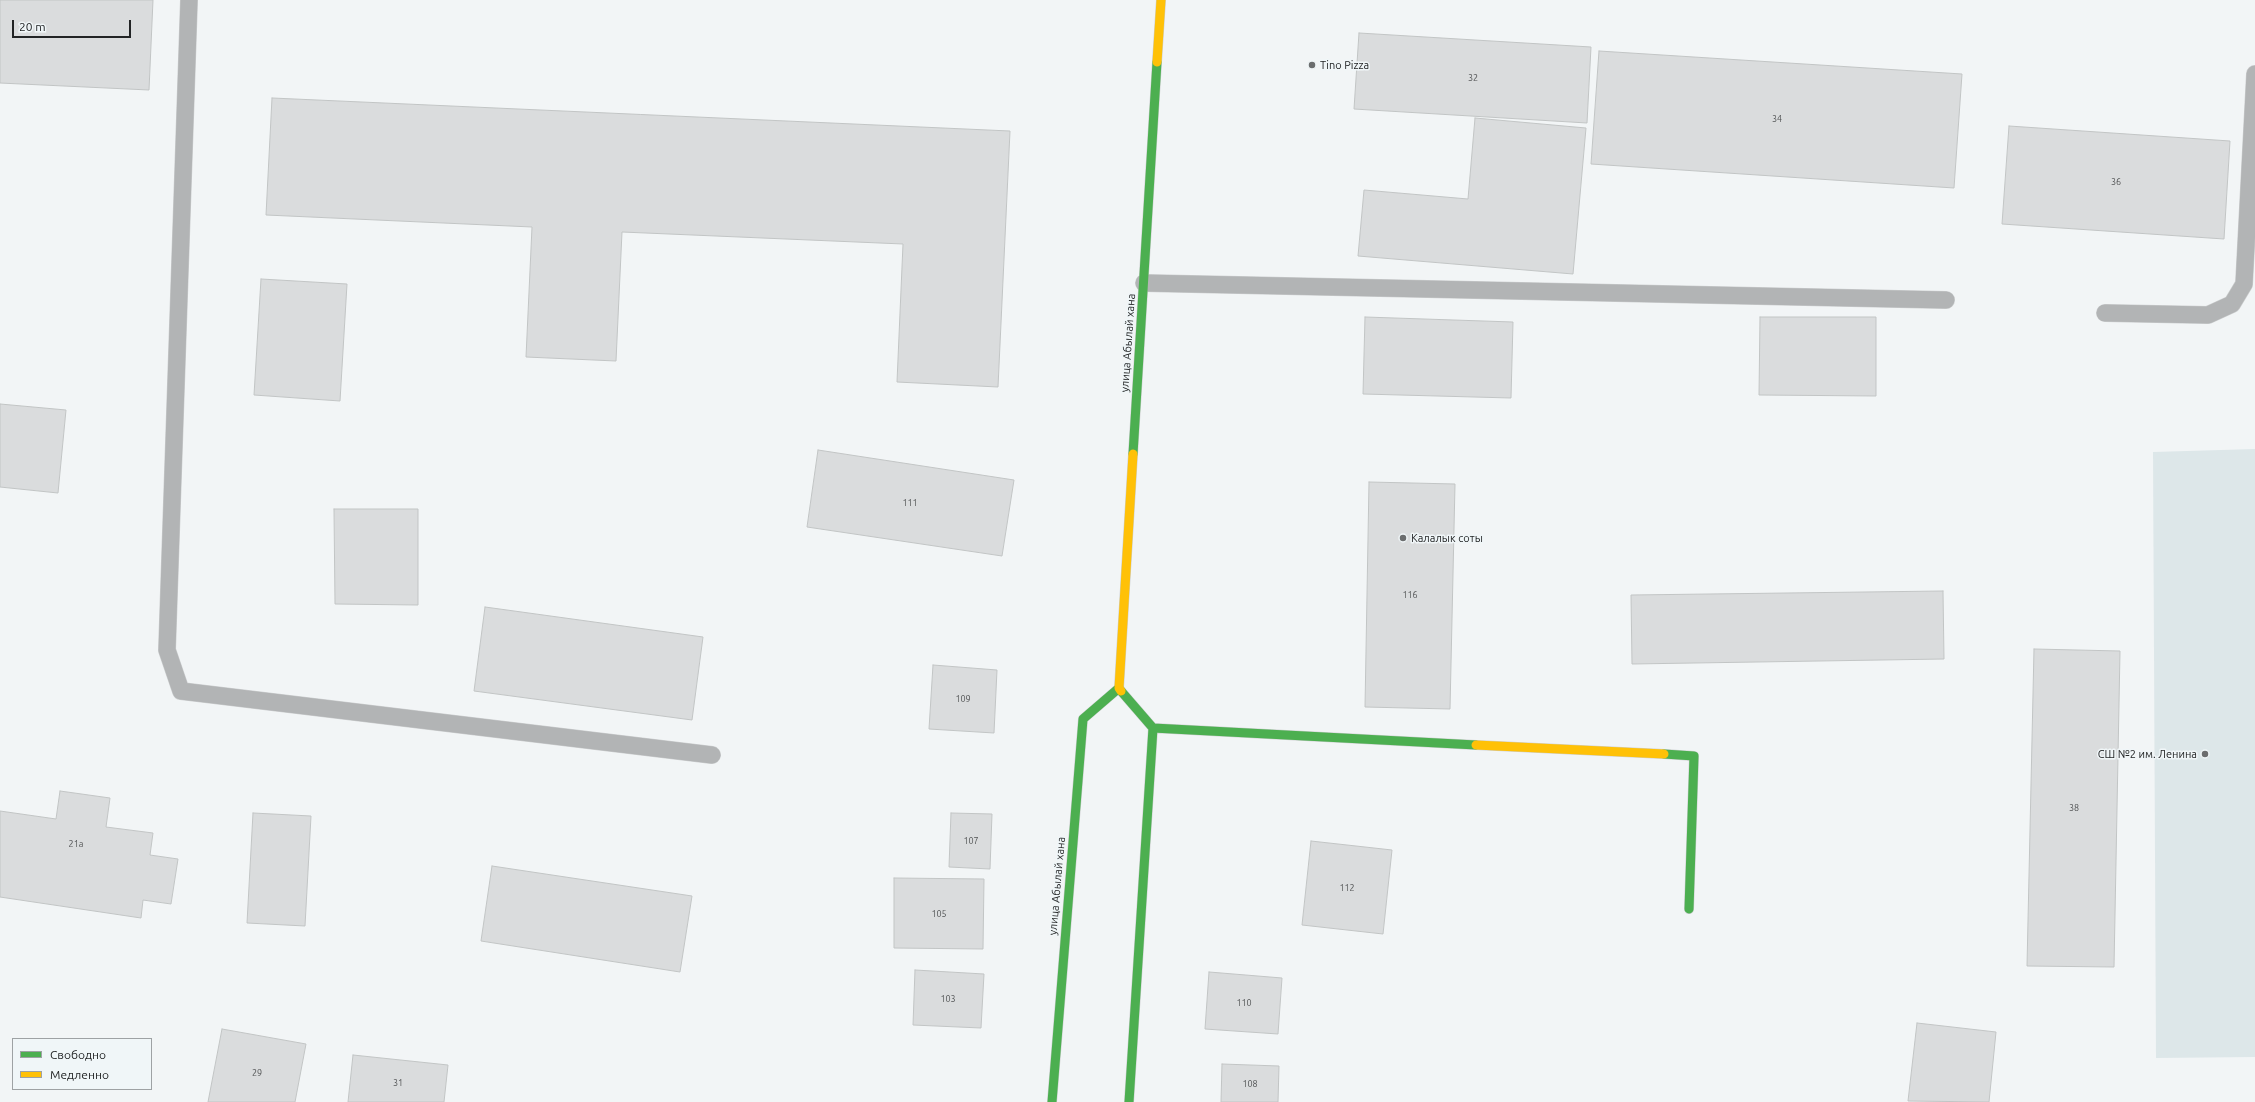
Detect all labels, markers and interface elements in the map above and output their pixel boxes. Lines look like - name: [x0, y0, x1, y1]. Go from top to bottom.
- scale bar: [14, 12, 133, 38]
- text: 20 m: [19, 20, 46, 33]
- place label: Tino Pizza: [1320, 58, 1369, 72]
- marker: Tino Pizza: [1307, 60, 1317, 70]
- house number: 32: [1468, 73, 1478, 83]
- house number: 34: [1772, 114, 1782, 124]
- house number: 36: [2111, 177, 2121, 187]
- street label: улица Абылай хана: [1118, 293, 1138, 393]
- house number: 111: [902, 498, 918, 508]
- place label: Калалык соты: [1411, 531, 1483, 545]
- marker: Калалык соты: [1398, 533, 1408, 543]
- house number: 116: [1402, 590, 1418, 600]
- house number: 109: [955, 694, 971, 704]
- place label: СШ №2 им. Ленина: [2098, 747, 2197, 761]
- marker: СШ №2 им. Ленина: [2200, 749, 2210, 759]
- house number: 38: [2069, 803, 2079, 813]
- house number: 107: [963, 836, 979, 846]
- street label: улица Абылай хана: [1046, 836, 1068, 936]
- house number: 21а: [69, 839, 83, 849]
- house number: 112: [1339, 883, 1355, 893]
- house number: 105: [931, 909, 947, 919]
- house number: 103: [940, 994, 956, 1004]
- house number: 110: [1236, 998, 1252, 1008]
- legend: [12, 1038, 152, 1090]
- text: Свободно: [50, 1048, 106, 1061]
- text: Медленно: [50, 1068, 109, 1081]
- house number: 29: [252, 1068, 262, 1078]
- house number: 31: [393, 1078, 403, 1088]
- house number: 108: [1242, 1079, 1258, 1089]

